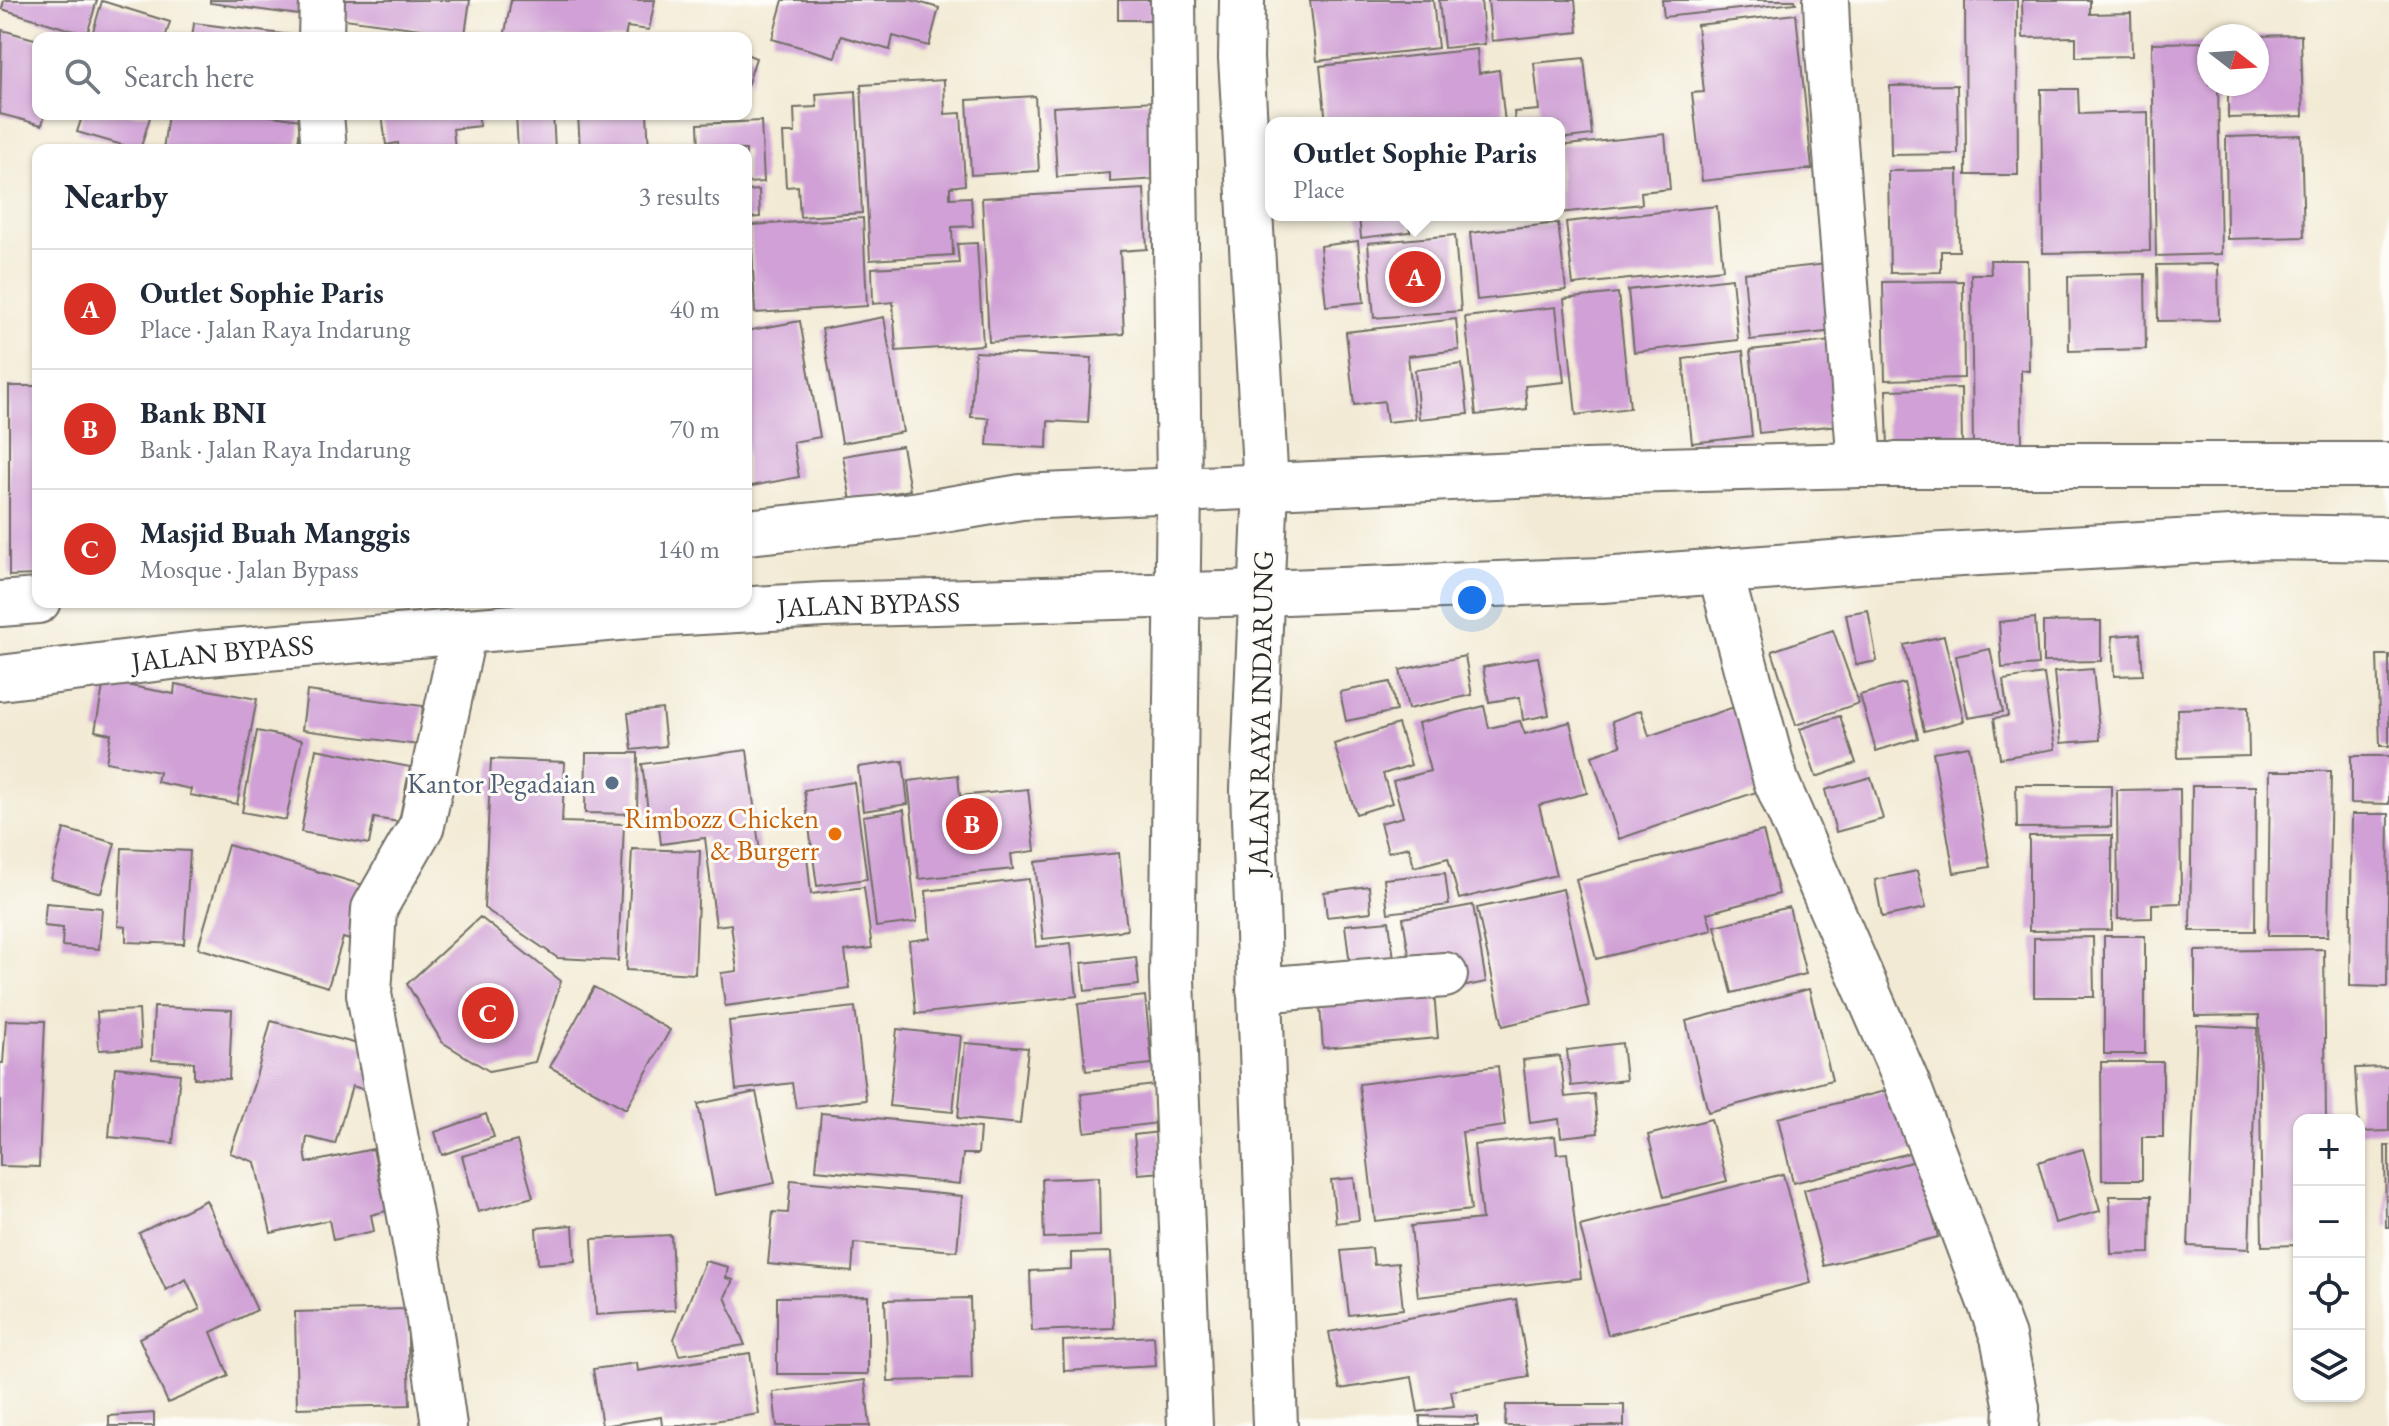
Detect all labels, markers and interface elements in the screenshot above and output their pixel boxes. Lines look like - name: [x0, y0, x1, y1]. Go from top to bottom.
- north arrow: [2197, 24, 2269, 96]
- search box: [32, 32, 752, 120]
- icon: search: [60, 54, 104, 98]
- text: Search here: [124, 57, 254, 96]
- popup: [1265, 117, 1565, 221]
- text: Outlet Sophie Paris: [1293, 133, 1537, 172]
- text: Place: [1293, 172, 1344, 206]
- text: Nearby: [64, 174, 168, 218]
- text: 3 results: [639, 179, 720, 213]
- pin: A: [1389, 247, 1441, 307]
- text: Outlet Sophie Paris: [140, 273, 384, 312]
- text: A: [81, 292, 99, 326]
- text: 40 m: [670, 292, 720, 326]
- text: Place · Jalan Raya Indarung: [140, 312, 410, 346]
- text: Bank BNI: [140, 393, 266, 432]
- text: B: [82, 412, 98, 446]
- text: 70 m: [670, 412, 720, 446]
- text: Bank · Jalan Raya Indarung: [140, 432, 411, 466]
- text: Masjid Buah Manggis: [140, 513, 410, 552]
- text: C: [81, 532, 99, 566]
- text: 140 m: [657, 532, 720, 566]
- street label: JALAN RAYA INDARUNG: [1239, 550, 1281, 878]
- text: Mosque · Jalan Bypass: [140, 552, 359, 586]
- your location: [1452, 580, 1492, 620]
- street label: JALAN BYPASS: [774, 583, 960, 626]
- street label: JALAN BYPASS: [127, 626, 315, 680]
- place label: Kantor Pegadaian: [407, 765, 596, 801]
- marker: Kantor Pegadaian: [603, 774, 621, 792]
- pin: B: [946, 794, 998, 854]
- place label: Rimbozz Chicken & Burgerr: [624, 800, 820, 868]
- marker: Rimbozz Chicken & Burgerr: [826, 825, 844, 843]
- pin: C: [462, 983, 514, 1043]
- map controls: [2293, 1114, 2365, 1402]
- button: +: [2293, 1114, 2365, 1186]
- button: −: [2293, 1186, 2365, 1258]
- button: locate: [2293, 1258, 2365, 1330]
- button: layers: [2293, 1330, 2365, 1402]

